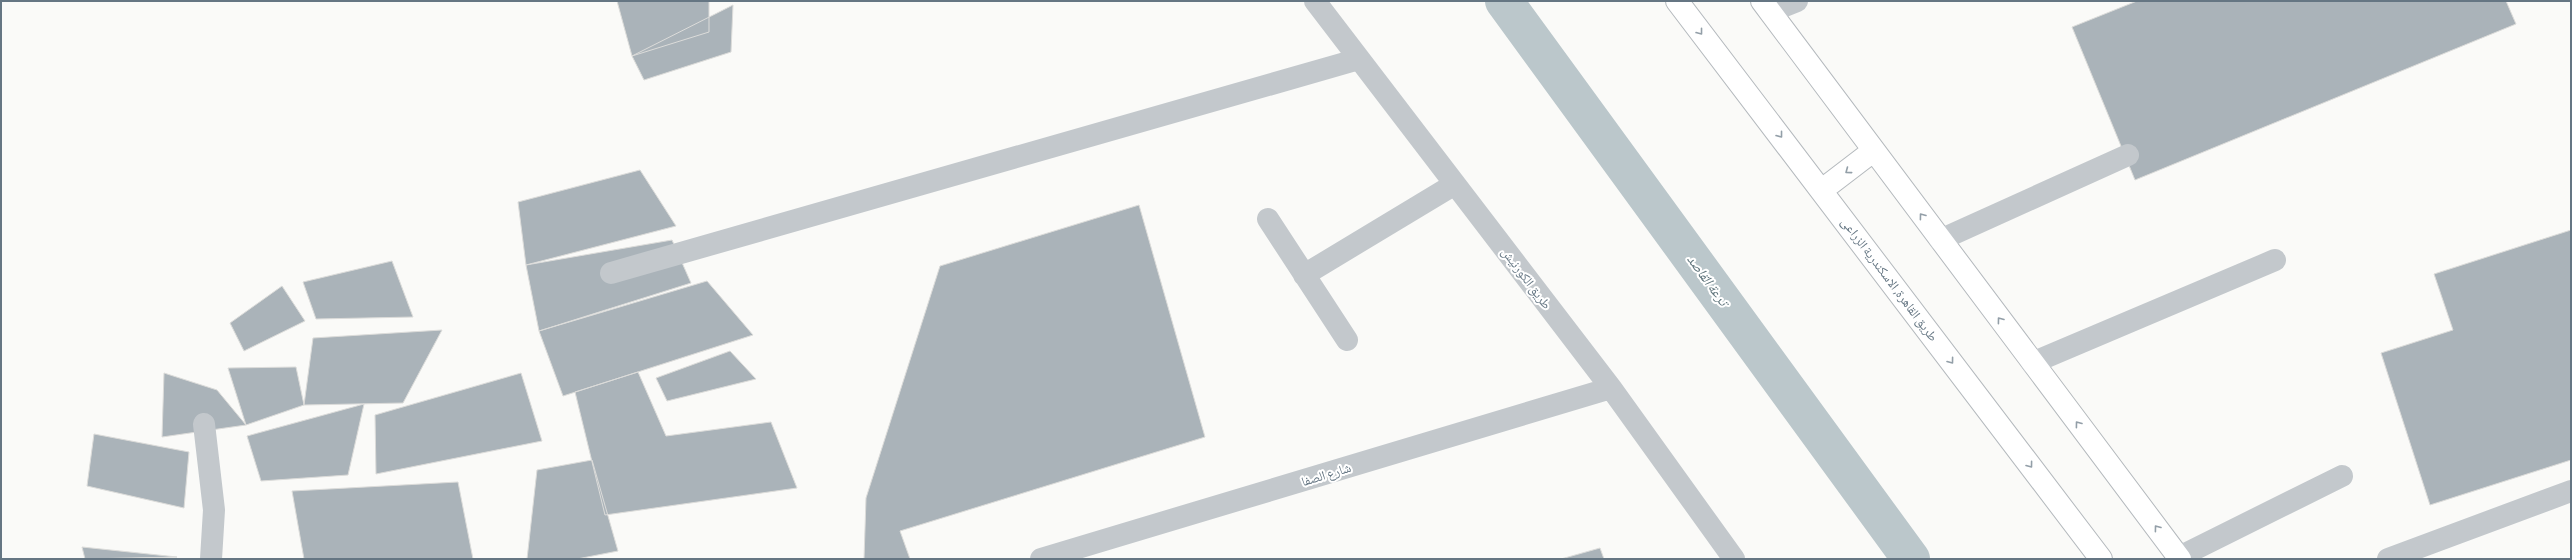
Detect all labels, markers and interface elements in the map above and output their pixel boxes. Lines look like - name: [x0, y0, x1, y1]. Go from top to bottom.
- one-way arrow: [1696, 27, 1703, 34]
- one-way arrow: [1775, 130, 1782, 137]
- one-way arrow: [1845, 166, 1852, 173]
- street label: طريق القاهرة, الاسكندرية الزراعى: [1837, 214, 1941, 345]
- one-way arrow: [1920, 214, 1927, 221]
- street label: طريق الكورنيش: [1498, 245, 1555, 313]
- water label: ترعة القاصد: [1683, 251, 1733, 311]
- one-way arrow: [1998, 318, 2005, 325]
- one-way arrow: [1947, 357, 1954, 364]
- one-way arrow: [2076, 422, 2083, 429]
- street label: شارع الصفا: [1300, 460, 1353, 491]
- one-way arrow: [2025, 460, 2032, 467]
- one-way arrow: [2154, 525, 2161, 532]

